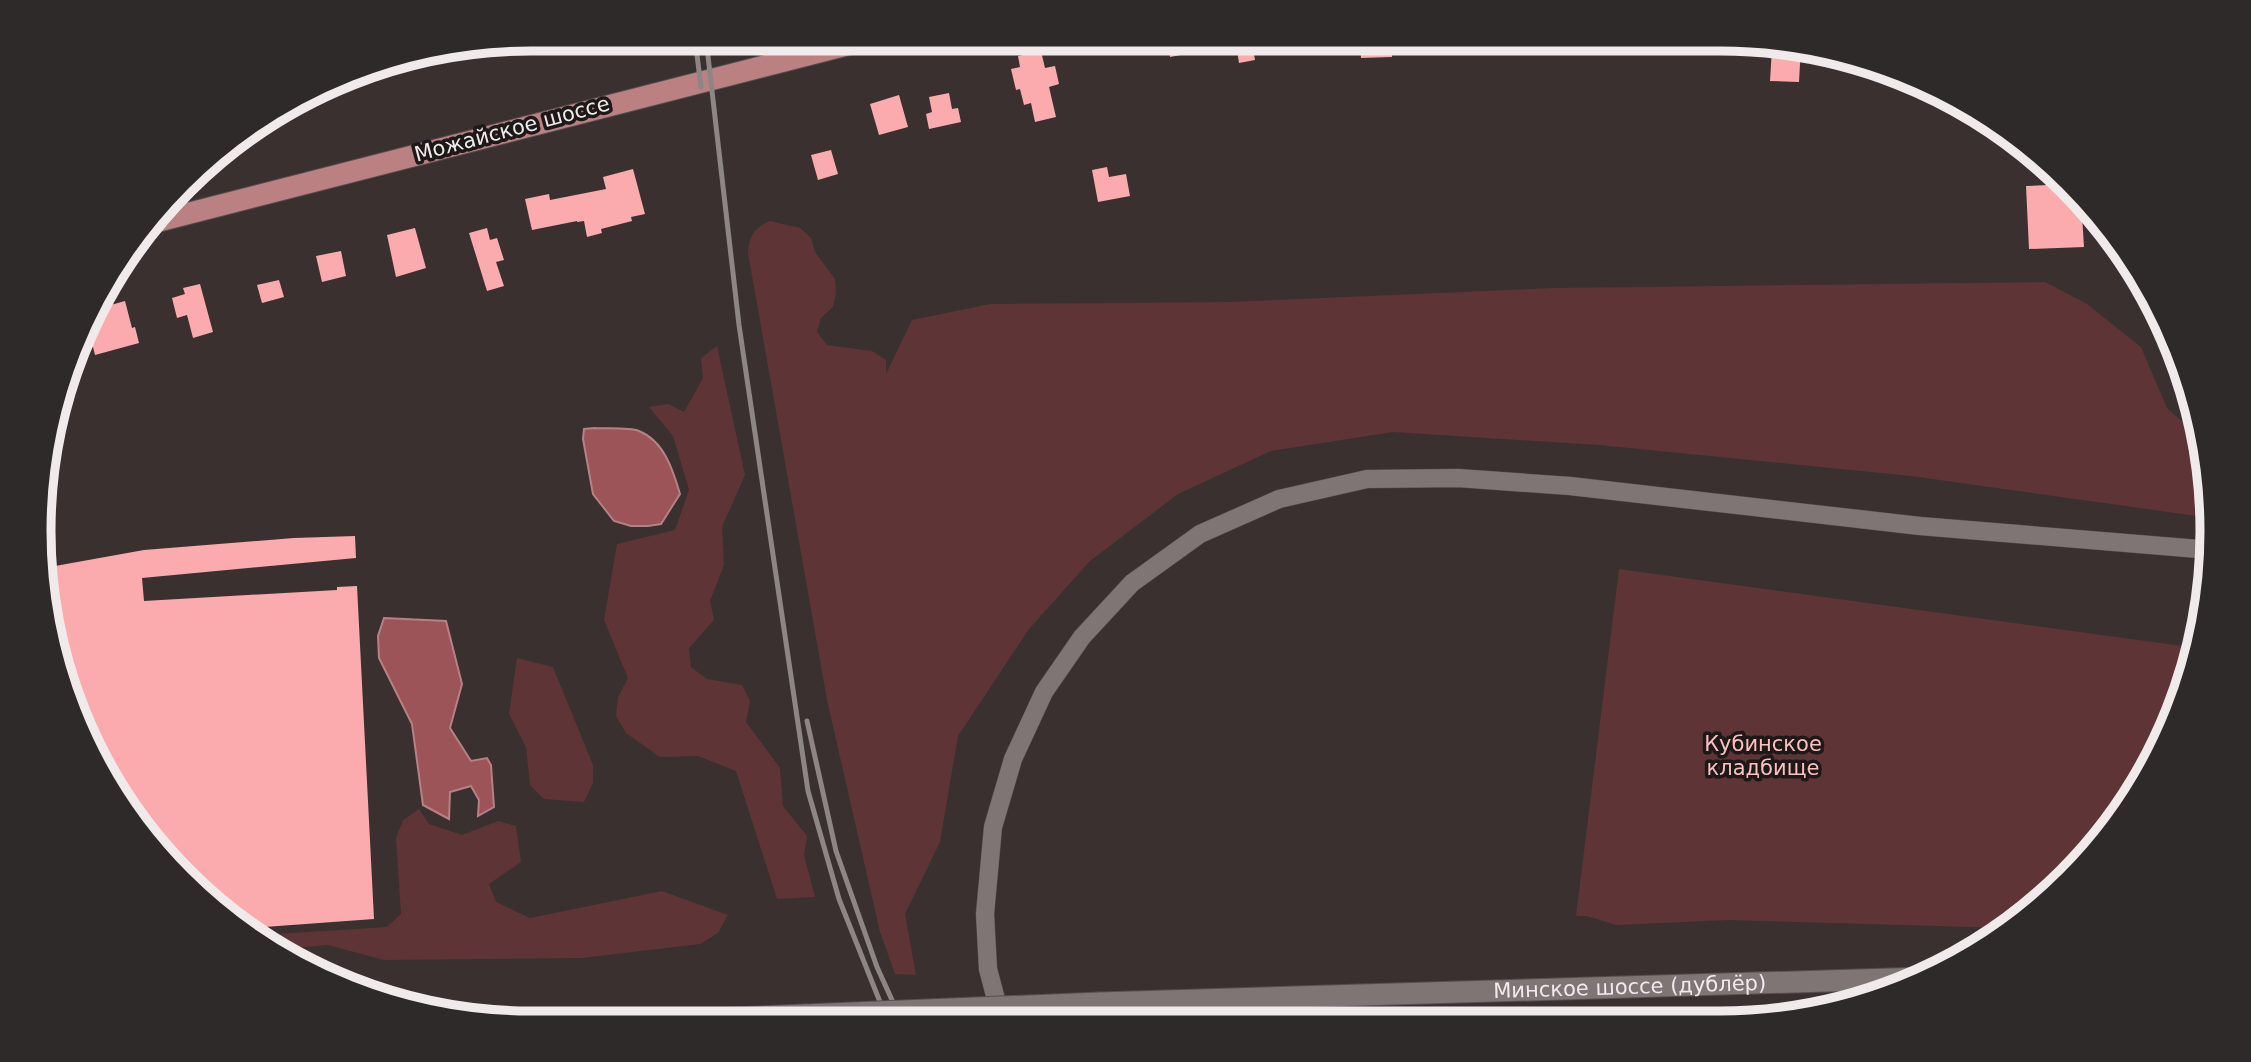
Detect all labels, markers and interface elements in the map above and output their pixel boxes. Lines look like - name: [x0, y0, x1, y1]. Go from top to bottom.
- street label: Можайское шоссе: [412, 91, 612, 167]
- park label: Кубинское кладбище: [1704, 732, 1822, 780]
- street label: Минское шоссе (дублёр): [1493, 971, 1767, 1003]

